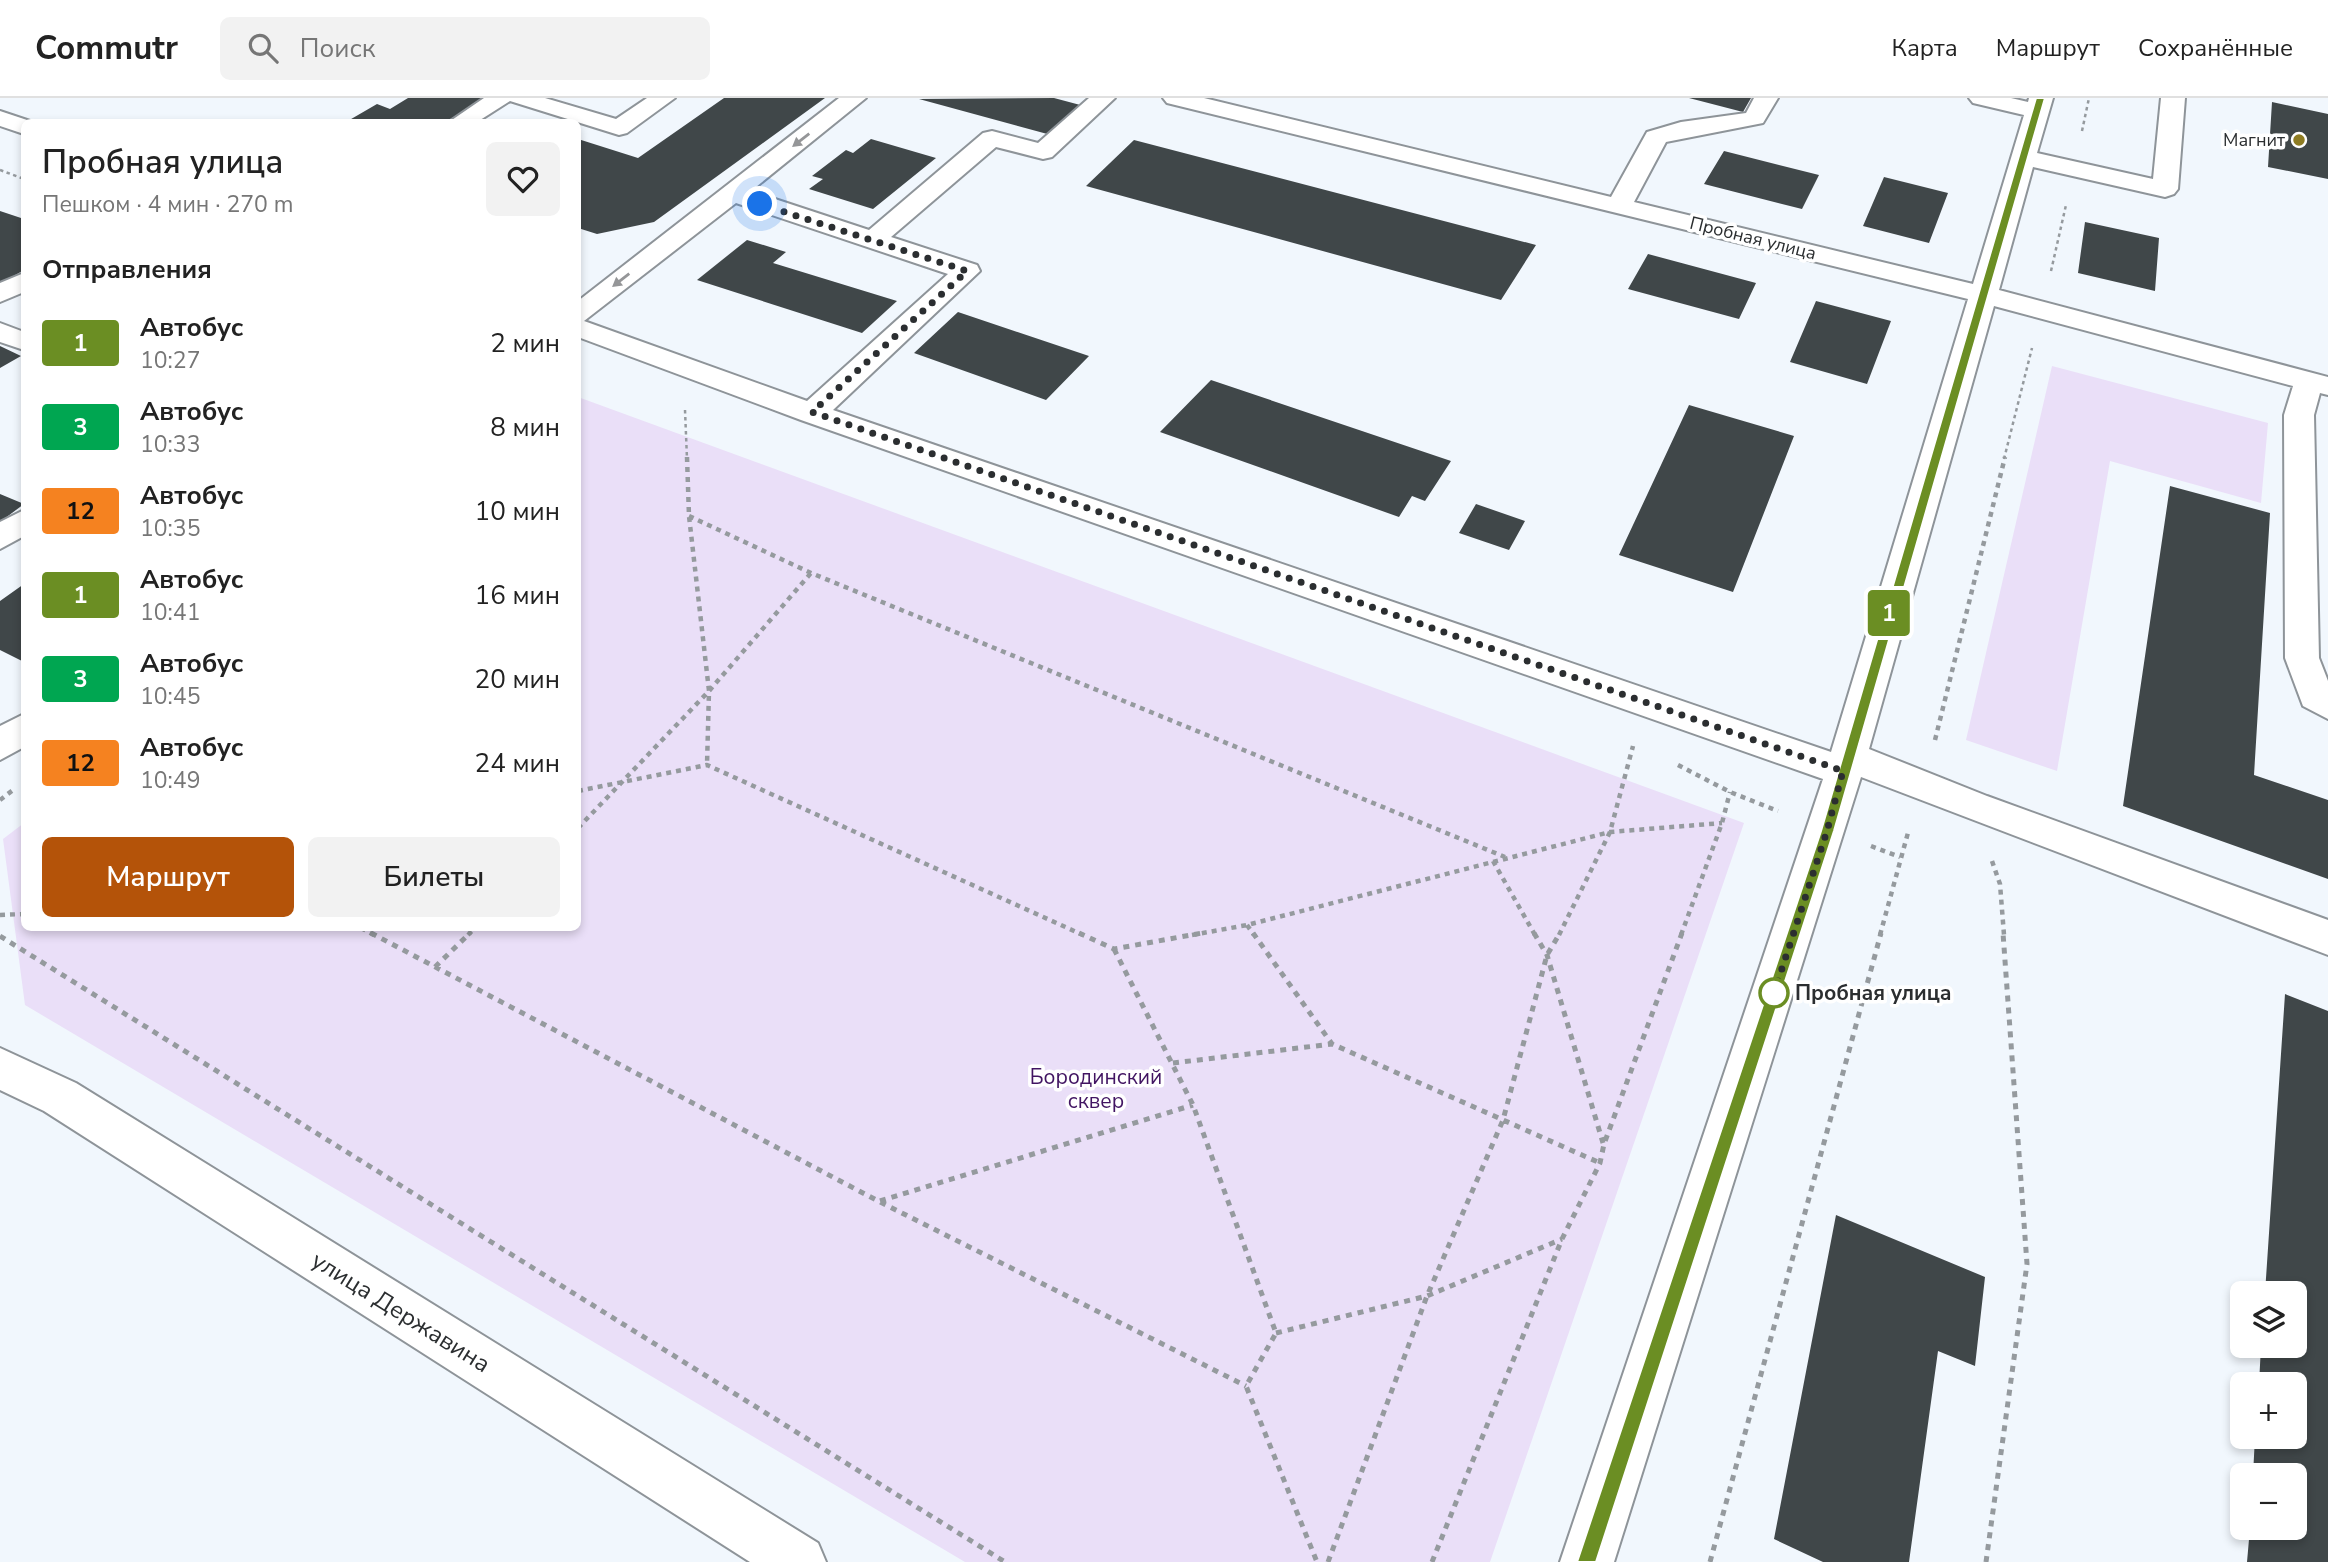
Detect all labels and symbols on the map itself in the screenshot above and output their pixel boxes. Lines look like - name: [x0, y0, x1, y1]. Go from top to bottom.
- place label: Магнит: [2223, 128, 2285, 152]
- one-way arrow: [792, 132, 810, 147]
- marker: Магнит: [2291, 132, 2307, 148]
- your location: [742, 186, 777, 221]
- street label: Пробная улица: [1687, 211, 1819, 265]
- one-way arrow: [612, 272, 630, 286]
- line badge: 1: [1866, 590, 1912, 636]
- marker: Пробная улица: [1759, 978, 1789, 1008]
- place label: Пробная улица: [1795, 979, 1952, 1007]
- park label: Бородинский сквер: [1030, 1063, 1162, 1115]
- street label: улица Державина: [306, 1244, 496, 1380]

